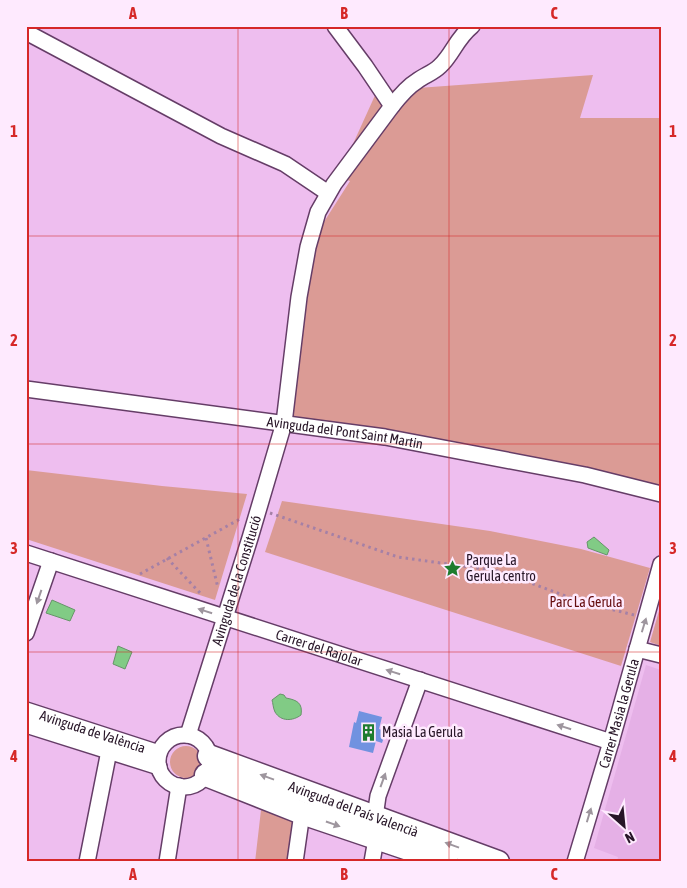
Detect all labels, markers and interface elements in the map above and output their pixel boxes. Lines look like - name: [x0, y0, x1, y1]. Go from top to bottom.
- text: A: [128, 4, 137, 22]
- text: B: [340, 4, 348, 22]
- text: C: [550, 4, 558, 22]
- text: 1: [10, 122, 18, 140]
- text: 1: [669, 122, 677, 140]
- text: 2: [10, 331, 18, 349]
- text: 2: [669, 331, 677, 349]
- street label: Avinguda del Pont Saint Martin: [266, 413, 424, 452]
- street label: Avinguda de la Constitució: [209, 514, 264, 647]
- text: 3: [10, 539, 18, 557]
- text: 3: [669, 539, 677, 557]
- place label: Parque La Gerula centro: [466, 552, 536, 584]
- place icon: Parque La Gerula centro: [442, 558, 462, 578]
- one-way arrow: [35, 590, 42, 605]
- park label: Parc La Gerula: [549, 594, 623, 610]
- one-way arrow: [197, 607, 212, 615]
- one-way arrow: [641, 618, 649, 633]
- street label: Carrer del Rajolar: [274, 626, 365, 669]
- street label: Carrer Masia la Gerula: [596, 657, 642, 770]
- one-way arrow: [385, 667, 400, 675]
- street label: Avinguda de València: [38, 707, 147, 756]
- building icon: Masia La Gerula: [358, 722, 378, 742]
- one-way arrow: [557, 722, 572, 730]
- place label: Masia La Gerula: [382, 724, 463, 740]
- text: 4: [9, 747, 18, 765]
- text: 4: [668, 747, 677, 765]
- one-way arrow: [379, 772, 387, 787]
- one-way arrow: [259, 773, 274, 780]
- street label: Avinguda del País Valencià: [286, 778, 421, 840]
- north arrow: [600, 800, 650, 850]
- one-way arrow: [585, 807, 593, 822]
- one-way arrow: [326, 820, 341, 828]
- text: N: [623, 829, 637, 847]
- one-way arrow: [444, 841, 459, 849]
- text: A: [128, 865, 137, 883]
- text: B: [340, 865, 348, 883]
- text: C: [550, 865, 558, 883]

